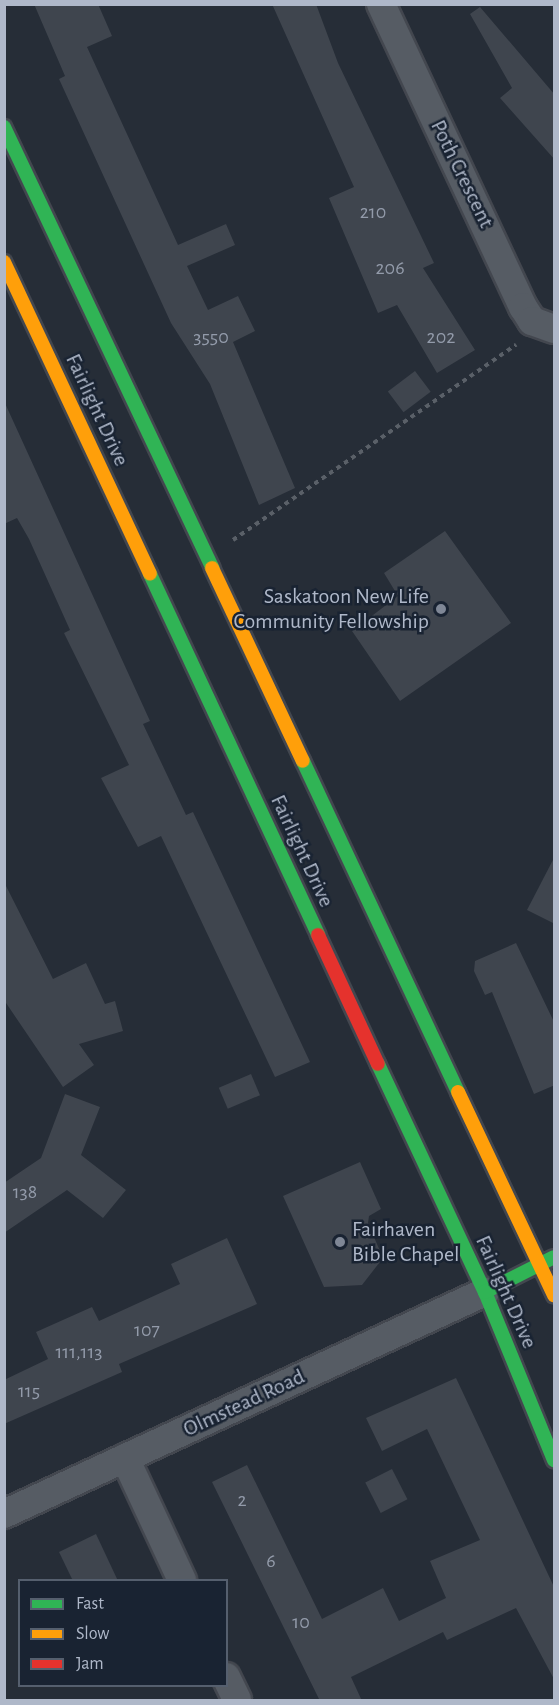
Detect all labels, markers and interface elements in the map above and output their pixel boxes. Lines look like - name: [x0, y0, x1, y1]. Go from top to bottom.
- street label: Poth Crescent: [425, 116, 499, 232]
- house number: 210: [360, 200, 386, 224]
- house number: 206: [375, 256, 405, 280]
- house number: 3550: [193, 325, 229, 349]
- house number: 202: [427, 325, 455, 349]
- street label: Fairlight Drive: [60, 350, 134, 470]
- place label: Saskatoon New Life Community Fellowship: [234, 583, 429, 634]
- marker: Saskatoon New Life Community Fellowship: [434, 602, 448, 616]
- street label: Fairlight Drive: [265, 791, 339, 911]
- house number: 138: [13, 1180, 37, 1204]
- place label: Fairhaven Bible Chapel: [352, 1216, 459, 1268]
- street label: Fairlight Drive: [469, 1231, 543, 1353]
- marker: Fairhaven Bible Chapel: [333, 1235, 347, 1249]
- house number: 107: [134, 1318, 160, 1342]
- house number: 111,113: [55, 1340, 103, 1364]
- street label: Olmstead Road: [179, 1363, 309, 1443]
- house number: 115: [18, 1379, 40, 1403]
- house number: 2: [237, 1488, 247, 1512]
- house number: 6: [266, 1549, 276, 1573]
- legend: [18, 1579, 228, 1687]
- text: Fast: [76, 1595, 104, 1613]
- house number: 10: [292, 1610, 310, 1634]
- text: Slow: [76, 1625, 109, 1643]
- text: Jam: [76, 1655, 104, 1673]

